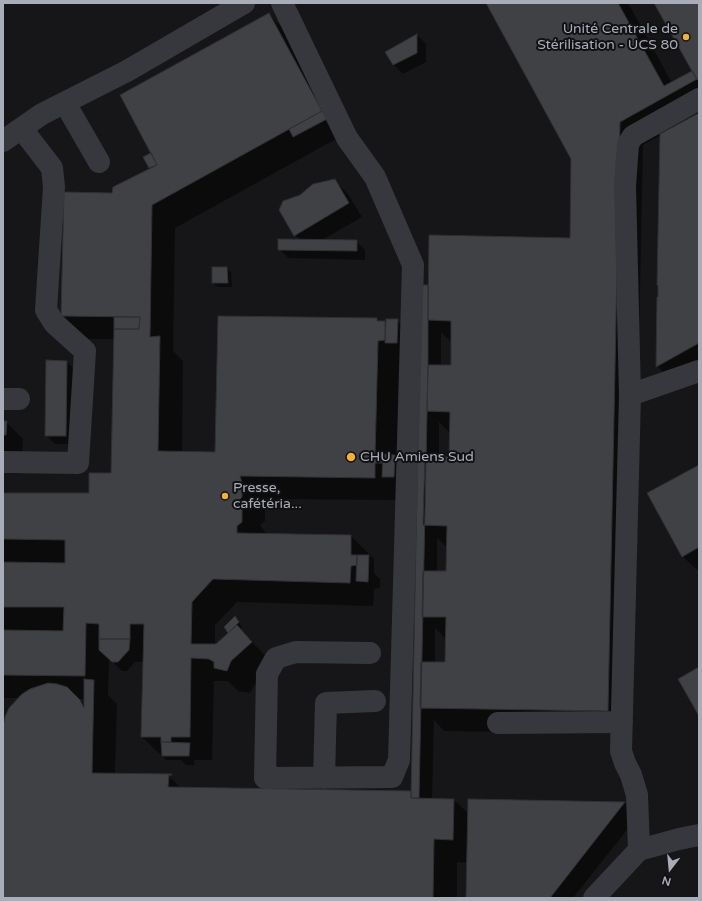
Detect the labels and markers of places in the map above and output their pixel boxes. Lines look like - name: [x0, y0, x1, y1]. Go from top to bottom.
- place label: Unité Centrale de Stérilisation - UCS 80: [537, 21, 678, 54]
- marker: Unité Centrale de Stérilisation - UCS 80: [681, 32, 691, 42]
- place label: CHU Amiens Sud: [360, 449, 474, 465]
- marker: CHU Amiens Sud: [345, 451, 357, 463]
- place label: Presse, cafétéria...: [233, 480, 302, 512]
- marker: Presse, cafétéria...: [220, 491, 230, 501]

